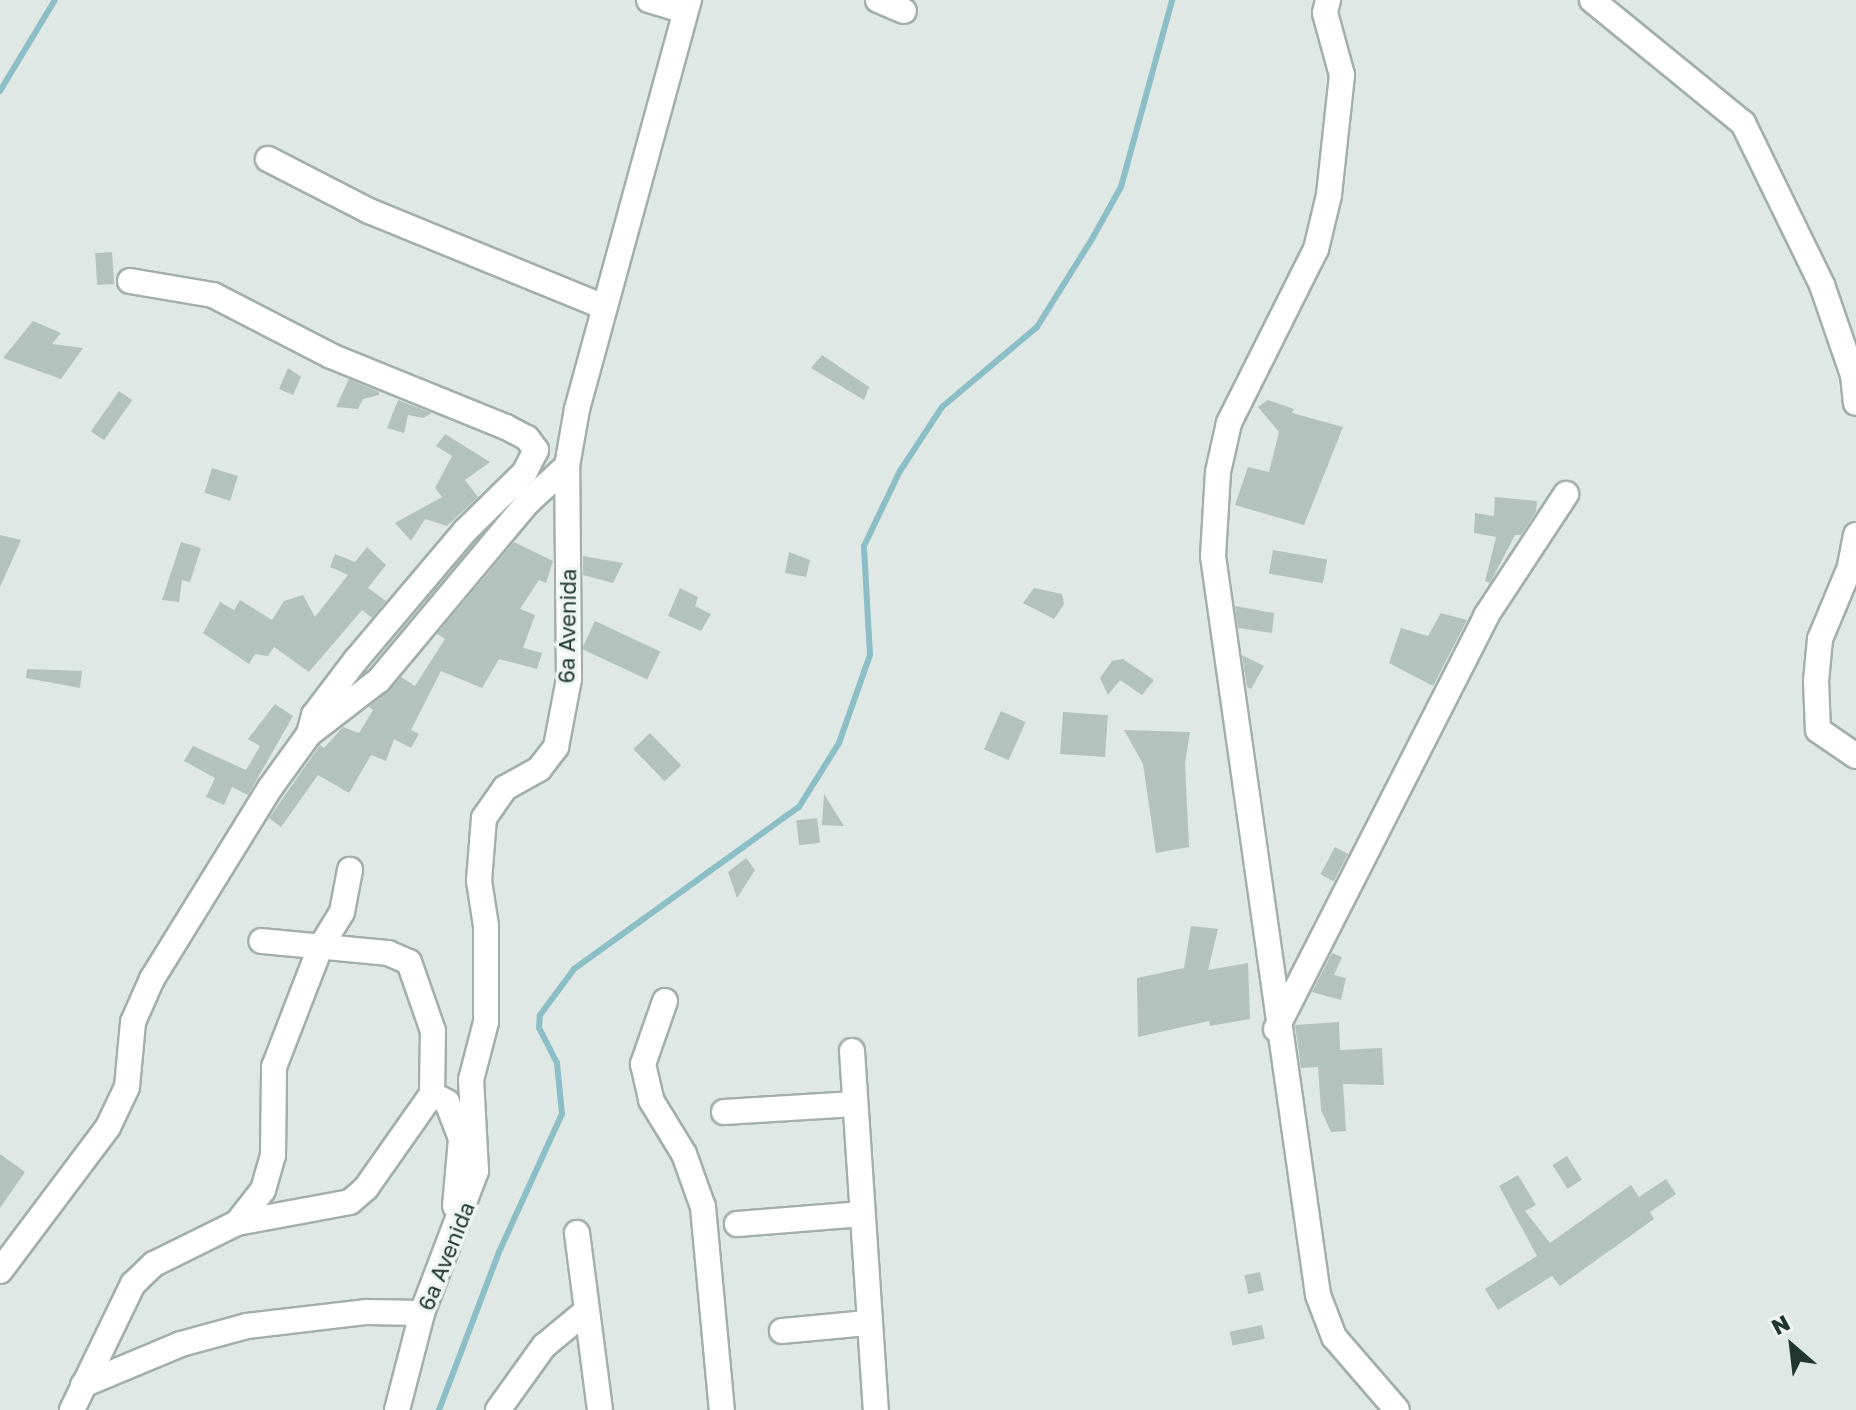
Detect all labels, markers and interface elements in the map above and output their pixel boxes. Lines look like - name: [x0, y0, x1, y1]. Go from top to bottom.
- street label: 6a Avenida: [553, 568, 581, 684]
- street label: 6a Avenida: [412, 1198, 480, 1314]
- north arrow: [1752, 1306, 1832, 1386]
- text: N: [1767, 1309, 1794, 1340]

